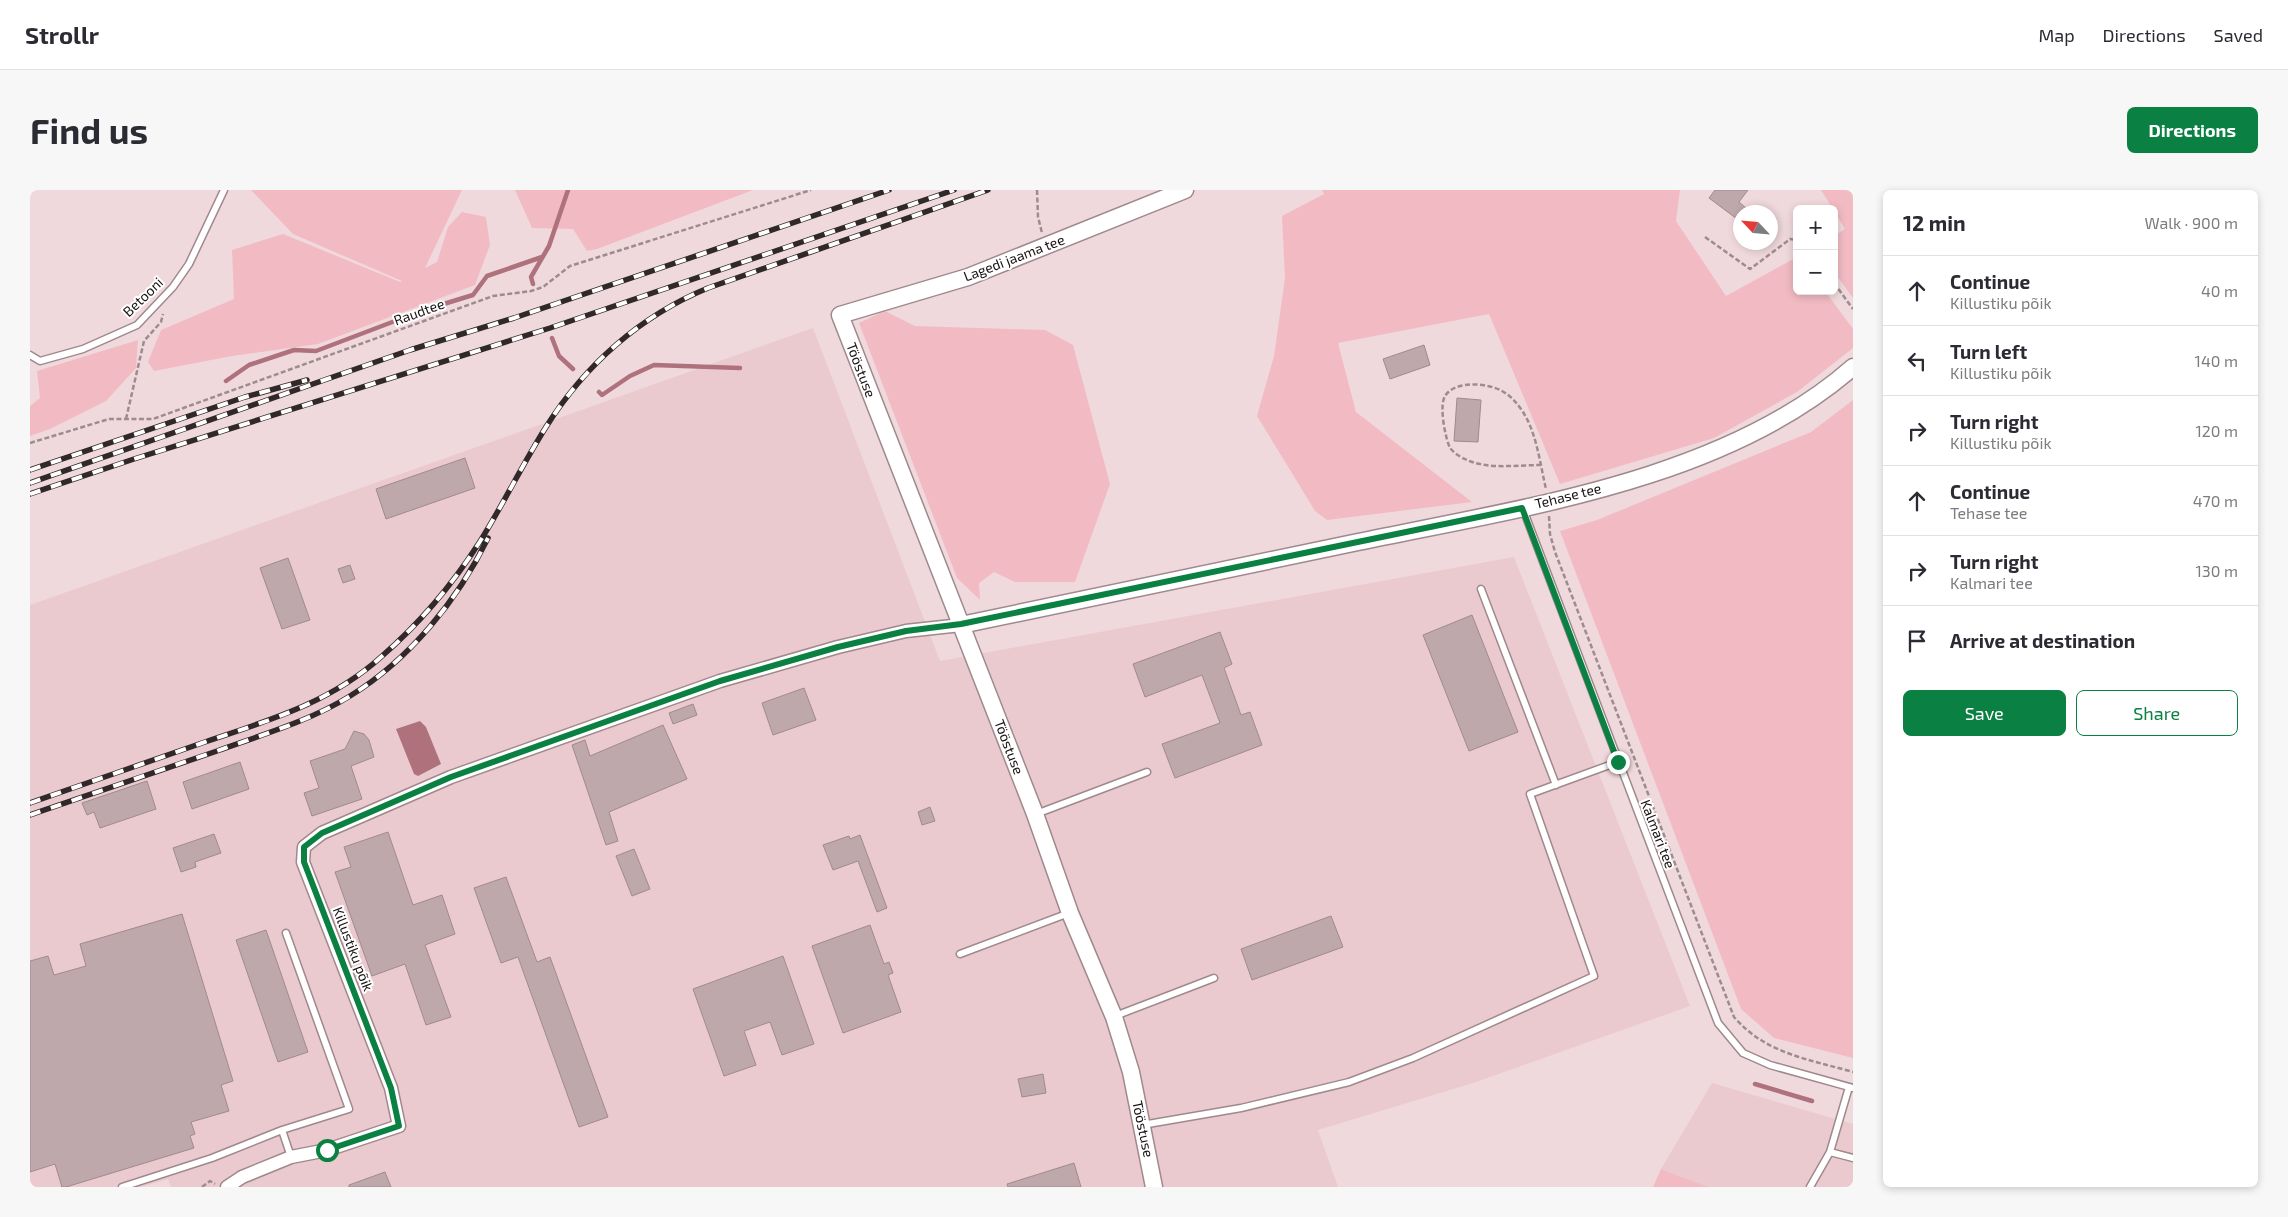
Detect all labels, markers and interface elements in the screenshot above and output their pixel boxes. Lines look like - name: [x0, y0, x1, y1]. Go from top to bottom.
- text: Strollr: [25, 20, 99, 49]
- text: Map: [2038, 24, 2075, 46]
- text: Directions: [2103, 24, 2186, 46]
- text: Saved: [2214, 24, 2263, 46]
- button: Directions: [2127, 107, 2258, 153]
- text: Find us: [30, 109, 148, 151]
- north arrow: [1733, 205, 1778, 250]
- map controls: [1793, 205, 1838, 295]
- button: +: [1793, 205, 1838, 250]
- text: 12 min: [1903, 210, 1966, 235]
- text: Walk · 900 m: [2145, 213, 2238, 232]
- street label: Lagedi jaama tee: [961, 230, 1067, 285]
- button: −: [1793, 250, 1838, 295]
- text: Continue: [1950, 270, 2030, 293]
- street label: Betooni: [119, 273, 166, 320]
- icon: ahead: [1903, 277, 1931, 305]
- text: 40 m: [2201, 281, 2238, 300]
- text: Killustiku põik: [1950, 293, 2052, 312]
- street label: Raudtee: [391, 295, 447, 329]
- street label: Tööstuse: [843, 340, 880, 400]
- text: Turn left: [1950, 340, 2027, 363]
- icon: left: [1903, 347, 1931, 375]
- text: 140 m: [2195, 351, 2238, 370]
- text: Killustiku põik: [1950, 363, 2052, 382]
- text: Turn right: [1950, 410, 2038, 433]
- icon: right: [1903, 417, 1931, 445]
- text: 120 m: [2195, 421, 2238, 440]
- text: Killustiku põik: [1950, 433, 2052, 452]
- street label: Tehase tee: [1533, 479, 1603, 512]
- text: Continue: [1950, 480, 2030, 503]
- icon: ahead: [1903, 487, 1931, 515]
- text: 470 m: [2193, 491, 2238, 510]
- text: Tehase tee: [1950, 503, 2027, 522]
- text: Turn right: [1950, 550, 2038, 573]
- icon: right: [1903, 557, 1931, 585]
- text: 130 m: [2196, 561, 2238, 580]
- text: Kalmari tee: [1950, 573, 2033, 592]
- icon: arrive: [1903, 627, 1931, 655]
- text: Arrive at destination: [1950, 629, 2135, 652]
- button: Save: [1903, 690, 2066, 736]
- button: Share: [2076, 690, 2238, 736]
- street label: Tööstuse: [991, 717, 1028, 777]
- route end: [1607, 751, 1630, 774]
- street label: Kalmari tee: [1638, 797, 1679, 871]
- street label: Killustiku põik: [330, 904, 377, 993]
- street label: Tööstuse: [1129, 1099, 1158, 1159]
- route start: [316, 1139, 339, 1162]

